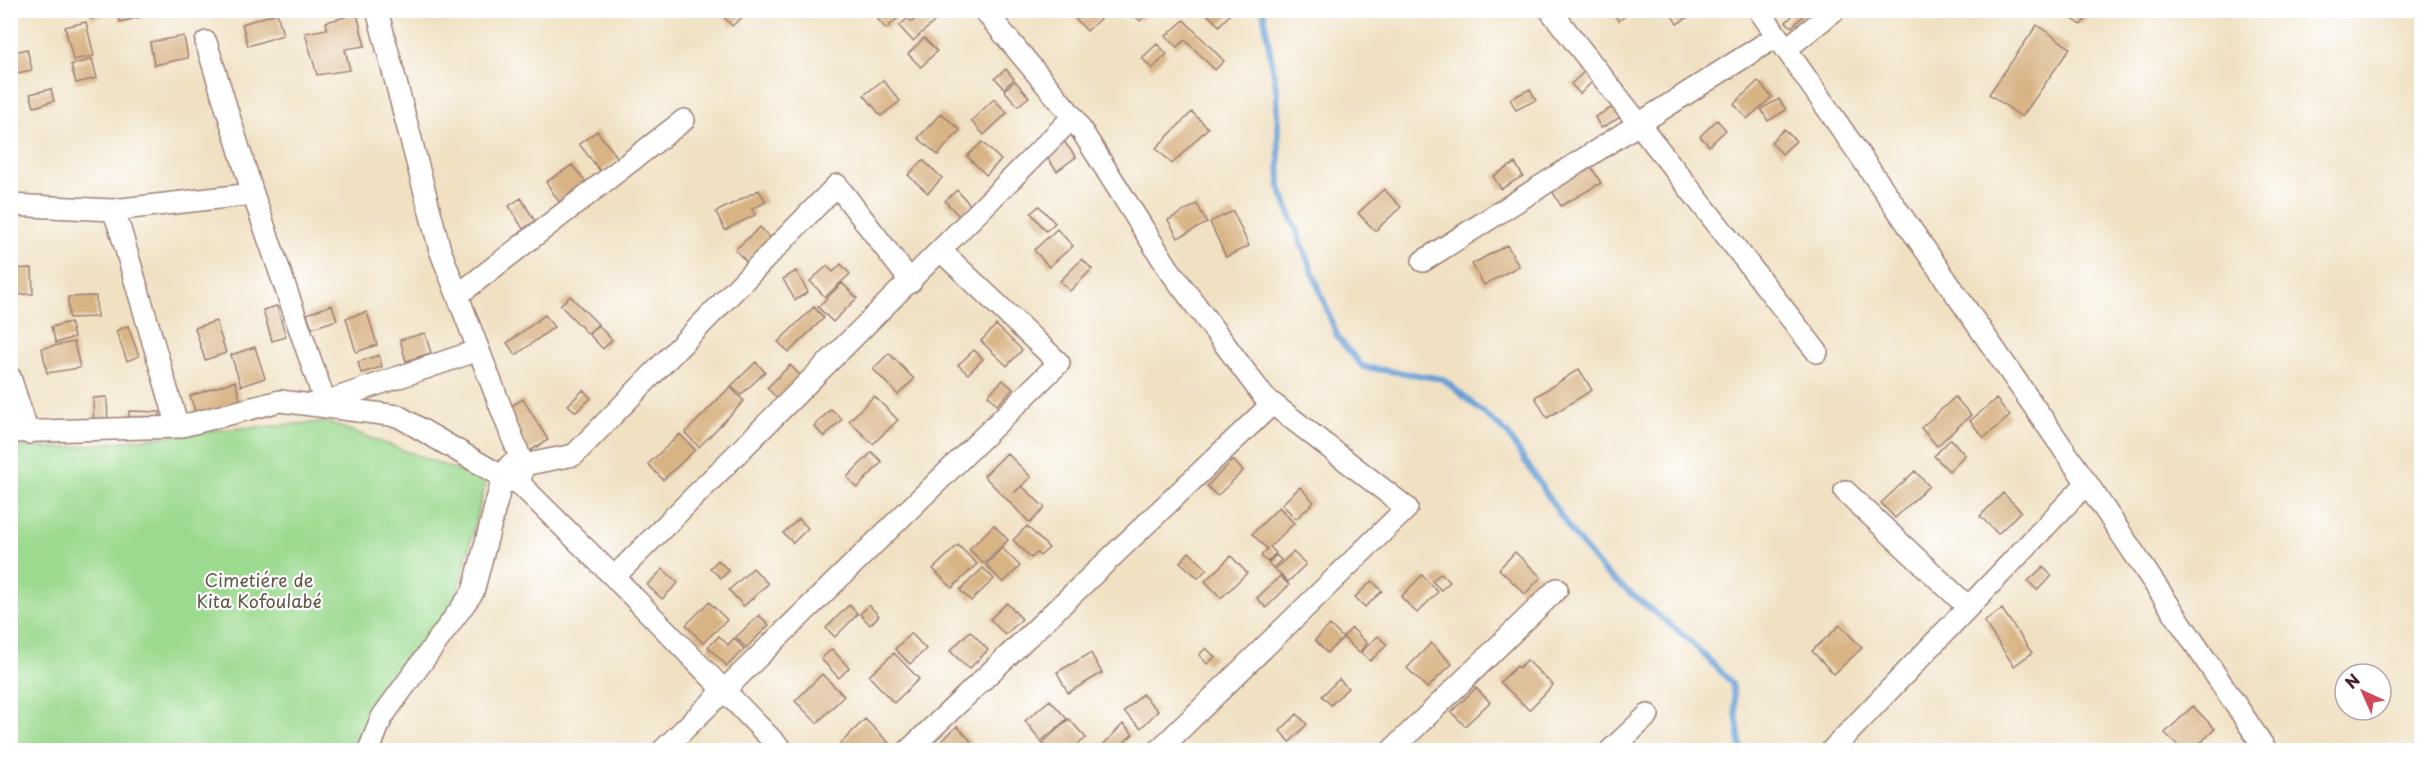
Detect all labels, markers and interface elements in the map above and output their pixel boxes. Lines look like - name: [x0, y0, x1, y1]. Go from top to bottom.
- park label: Cimetiére de Kita Kofoulabé: [196, 566, 322, 614]
- north arrow: [2333, 662, 2393, 722]
- text: N: [2339, 668, 2365, 694]

